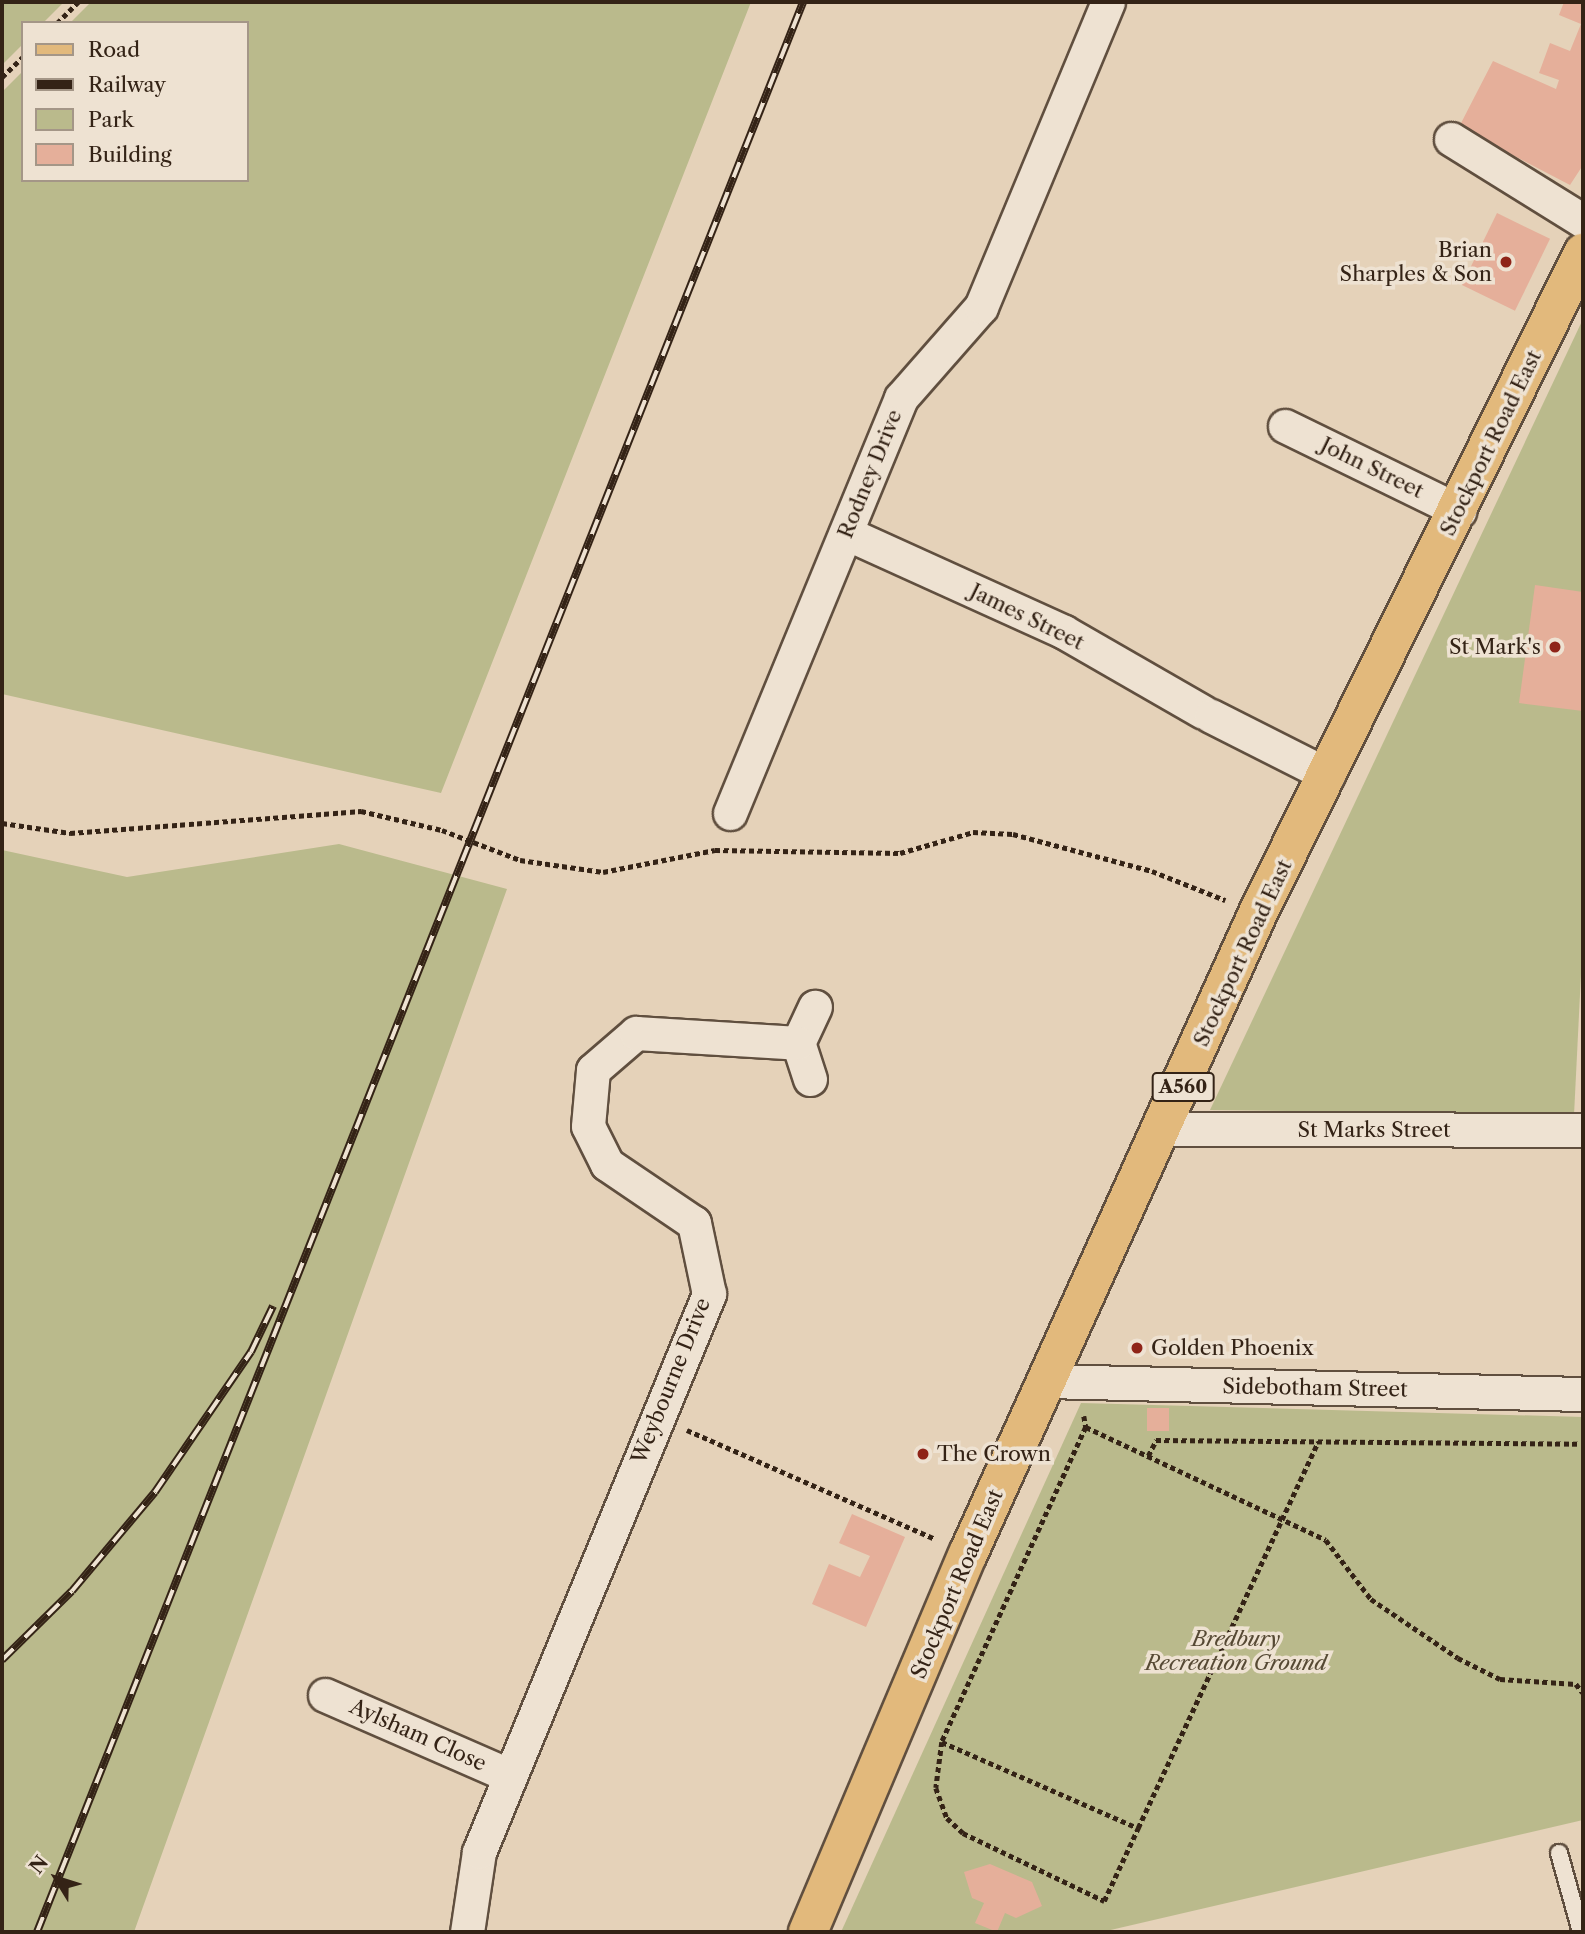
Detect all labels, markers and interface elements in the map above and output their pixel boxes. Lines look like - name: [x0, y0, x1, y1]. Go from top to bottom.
- legend: [21, 21, 248, 182]
- text: Road: [88, 37, 140, 62]
- text: Railway: [88, 72, 166, 97]
- text: Park: [88, 107, 134, 132]
- text: Building: [88, 142, 172, 167]
- place label: Brian Sharples & Son: [1340, 237, 1492, 287]
- marker: Brian Sharples & Son: [1498, 254, 1514, 270]
- street label: Stockport Road East: [1435, 346, 1547, 540]
- street label: Rodney Drive: [833, 406, 907, 542]
- street label: John Street: [1316, 432, 1428, 504]
- street label: James Street: [966, 579, 1088, 655]
- place label: St Mark's: [1449, 634, 1541, 660]
- marker: St Mark's: [1547, 639, 1563, 655]
- street label: Stockport Road East: [1189, 856, 1297, 1050]
- road number: A560: [1152, 1072, 1214, 1102]
- street label: St Marks Street: [1298, 1117, 1450, 1143]
- street label: Weybourne Drive: [626, 1294, 716, 1468]
- place label: Golden Phoenix: [1151, 1335, 1314, 1361]
- marker: Golden Phoenix: [1129, 1340, 1145, 1356]
- street label: Sidebotham Street: [1222, 1374, 1408, 1402]
- place label: The Crown: [937, 1441, 1051, 1467]
- marker: The Crown: [915, 1446, 931, 1462]
- street label: Stockport Road East: [906, 1486, 1008, 1682]
- park label: Bredbury Recreation Ground: [1145, 1626, 1327, 1676]
- street label: Aylsham Close: [346, 1694, 490, 1776]
- north arrow: [21, 1843, 91, 1913]
- text: N: [25, 1851, 53, 1878]

